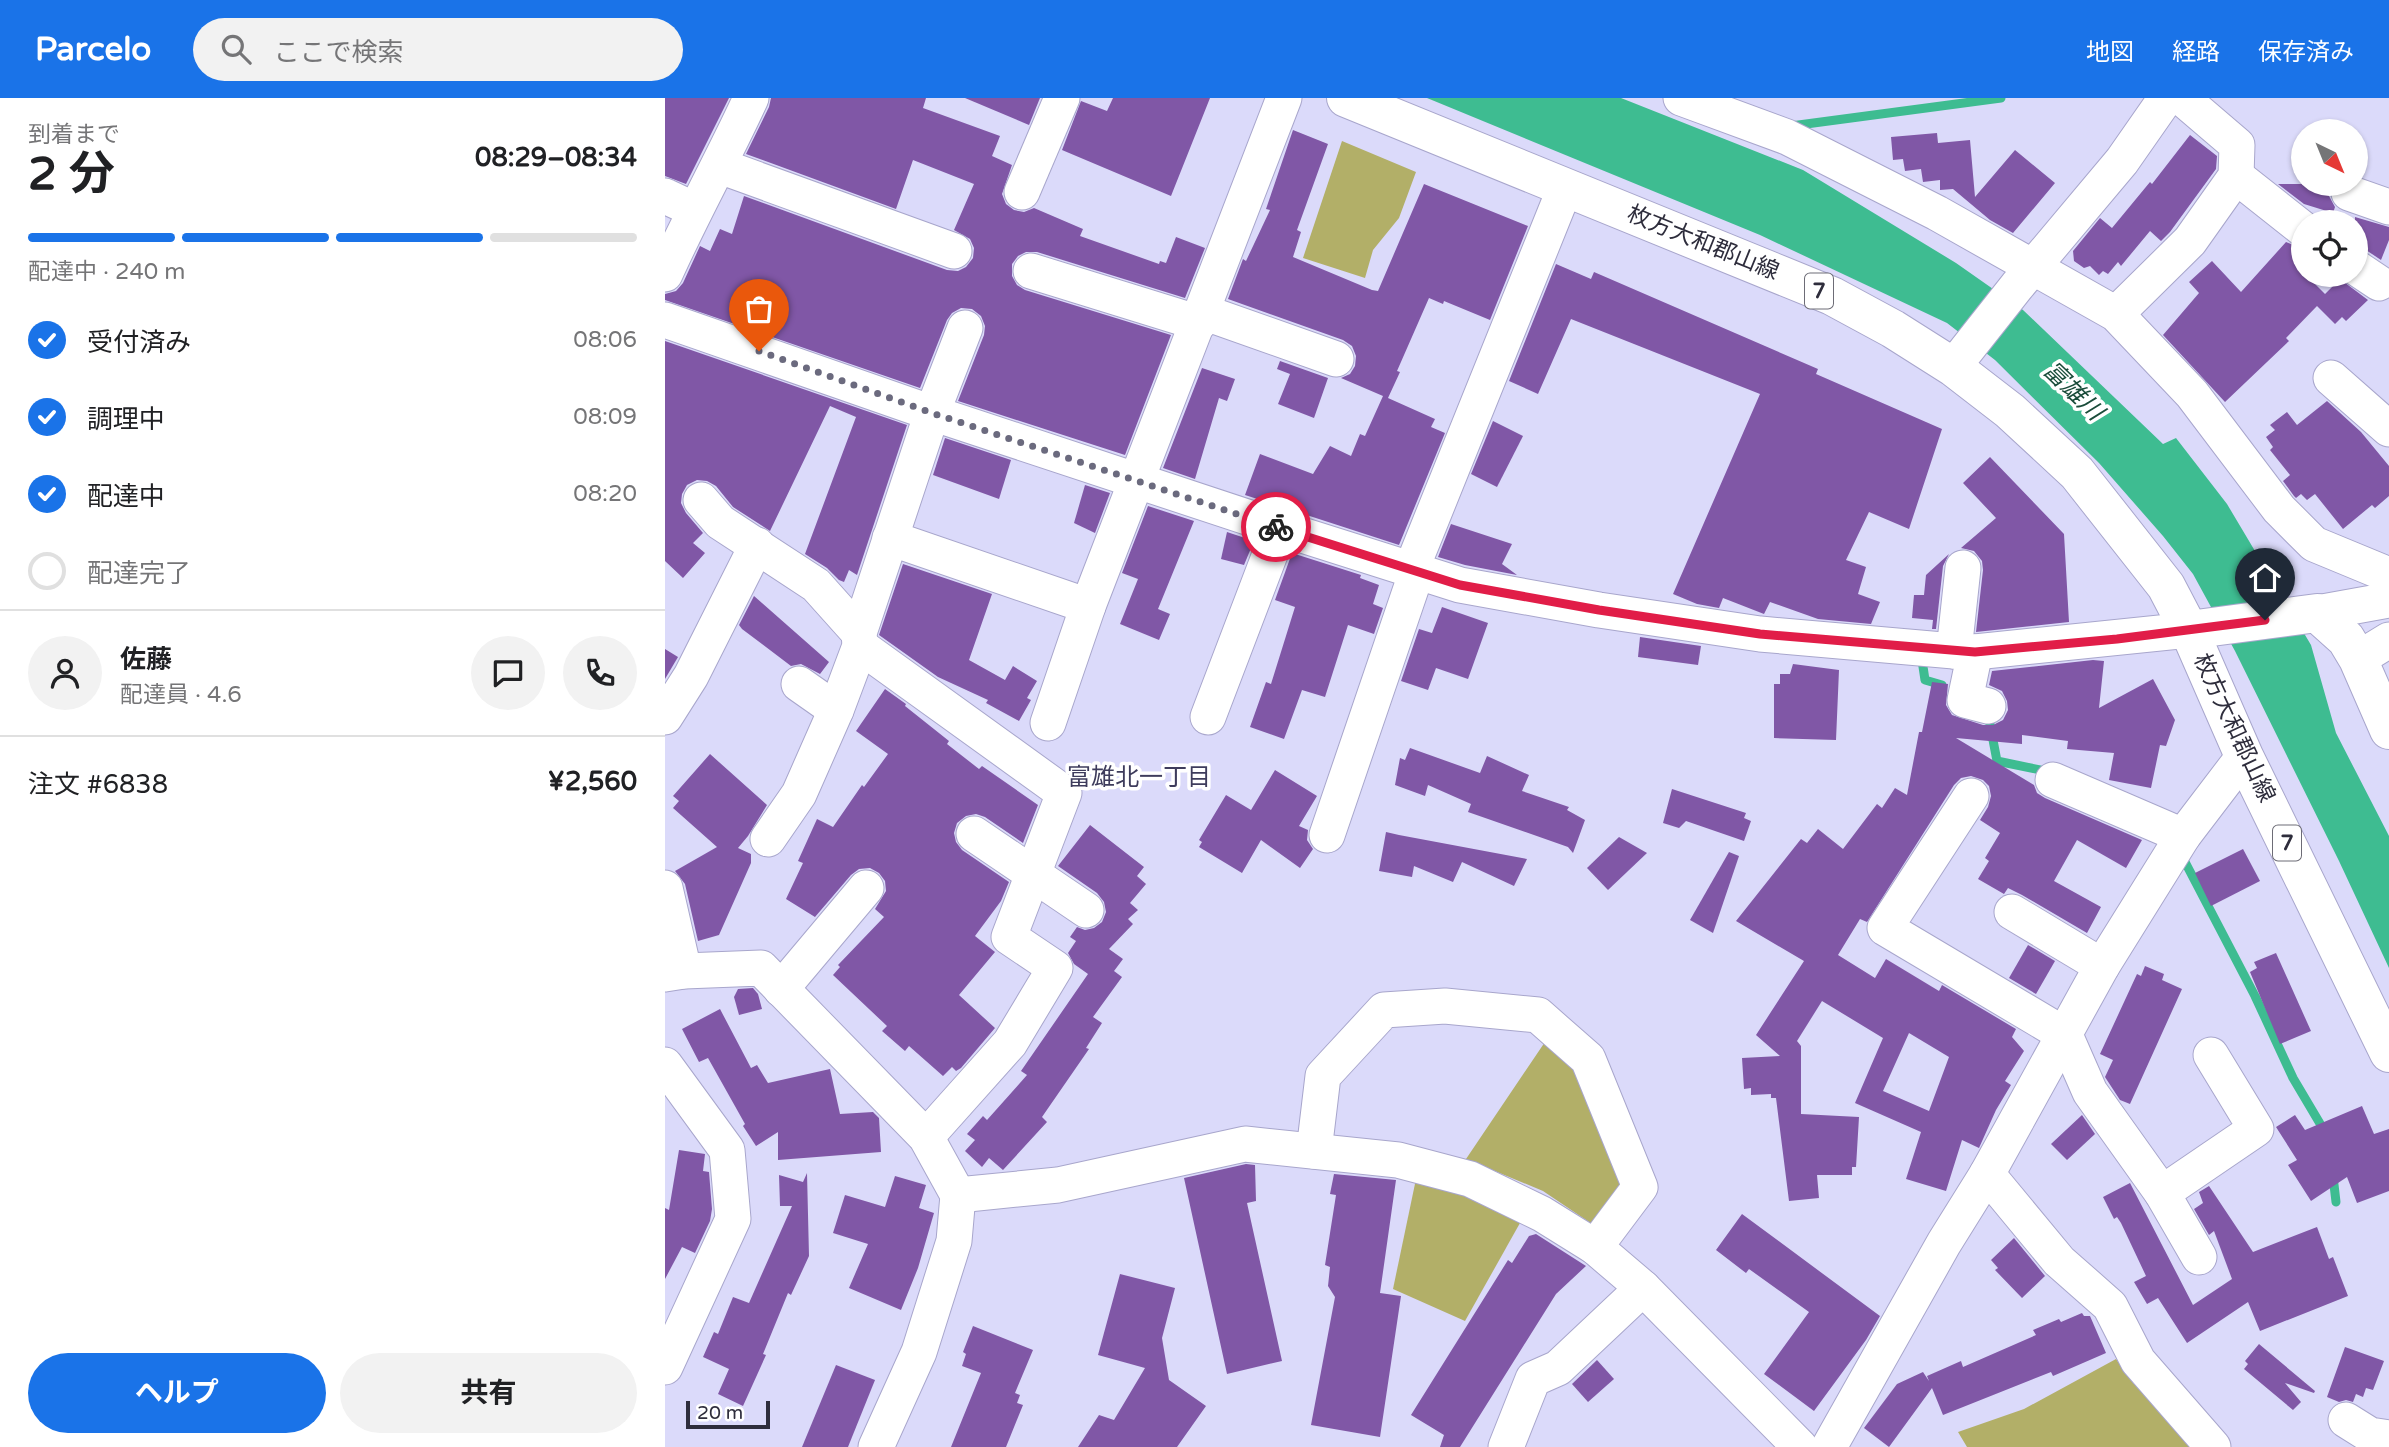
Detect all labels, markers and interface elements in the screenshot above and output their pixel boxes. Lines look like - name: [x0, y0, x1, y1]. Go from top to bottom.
- search box: [193, 18, 683, 81]
- text: Parcelo: [35, 30, 151, 69]
- icon: search: [217, 30, 255, 68]
- text: ここで検索: [273, 37, 403, 68]
- text: 地図: [2086, 38, 2134, 67]
- text: 経路: [2172, 38, 2220, 67]
- text: 保存済み: [2258, 38, 2354, 67]
- north arrow: [2291, 119, 2368, 196]
- map controls: [2291, 119, 2368, 287]
- text: 到着まで: [28, 121, 120, 149]
- text: 08:29–08:34: [475, 142, 637, 173]
- text: 2 分: [28, 147, 115, 202]
- street label: 枚方大和郡山線: [1623, 200, 1783, 286]
- button: locate: [2291, 210, 2368, 287]
- text: 配達中 · 240 m: [28, 258, 185, 286]
- road number: 7: [1805, 274, 1833, 308]
- pin: [729, 279, 789, 351]
- icon: bag: [740, 290, 778, 328]
- icon: check: [28, 321, 66, 359]
- text: 08:06: [573, 326, 637, 354]
- text: 受付済み: [87, 327, 191, 358]
- water label: 富雄川: [2037, 356, 2111, 429]
- icon: check: [28, 398, 66, 436]
- text: 08:09: [573, 403, 637, 431]
- text: 調理中: [87, 404, 165, 435]
- icon: check: [28, 475, 66, 513]
- text: 08:20: [573, 480, 637, 508]
- text: 配達中: [87, 481, 165, 512]
- courier: [1241, 492, 1311, 562]
- icon: bike: [1257, 508, 1295, 546]
- pin: [2235, 548, 2295, 620]
- text: 配達完了: [87, 558, 191, 589]
- icon: home: [2246, 559, 2284, 597]
- button: person: [28, 636, 102, 710]
- button: chat: [471, 636, 545, 710]
- button: phone: [563, 636, 637, 710]
- text: 佐藤: [120, 644, 172, 675]
- street label: 枚方大和郡山線: [2187, 649, 2281, 807]
- text: 配達員 · 4.6: [120, 681, 242, 709]
- district label: 富雄北一丁目: [1067, 763, 1211, 792]
- text: ¥2,560: [548, 766, 637, 797]
- text: 注文 #6838: [28, 769, 168, 800]
- road number: 7: [2273, 826, 2301, 860]
- button: ヘルプ: [28, 1353, 326, 1433]
- button: 共有: [340, 1353, 637, 1433]
- scale bar: [686, 1398, 770, 1430]
- text: 20 m: [697, 1402, 743, 1424]

